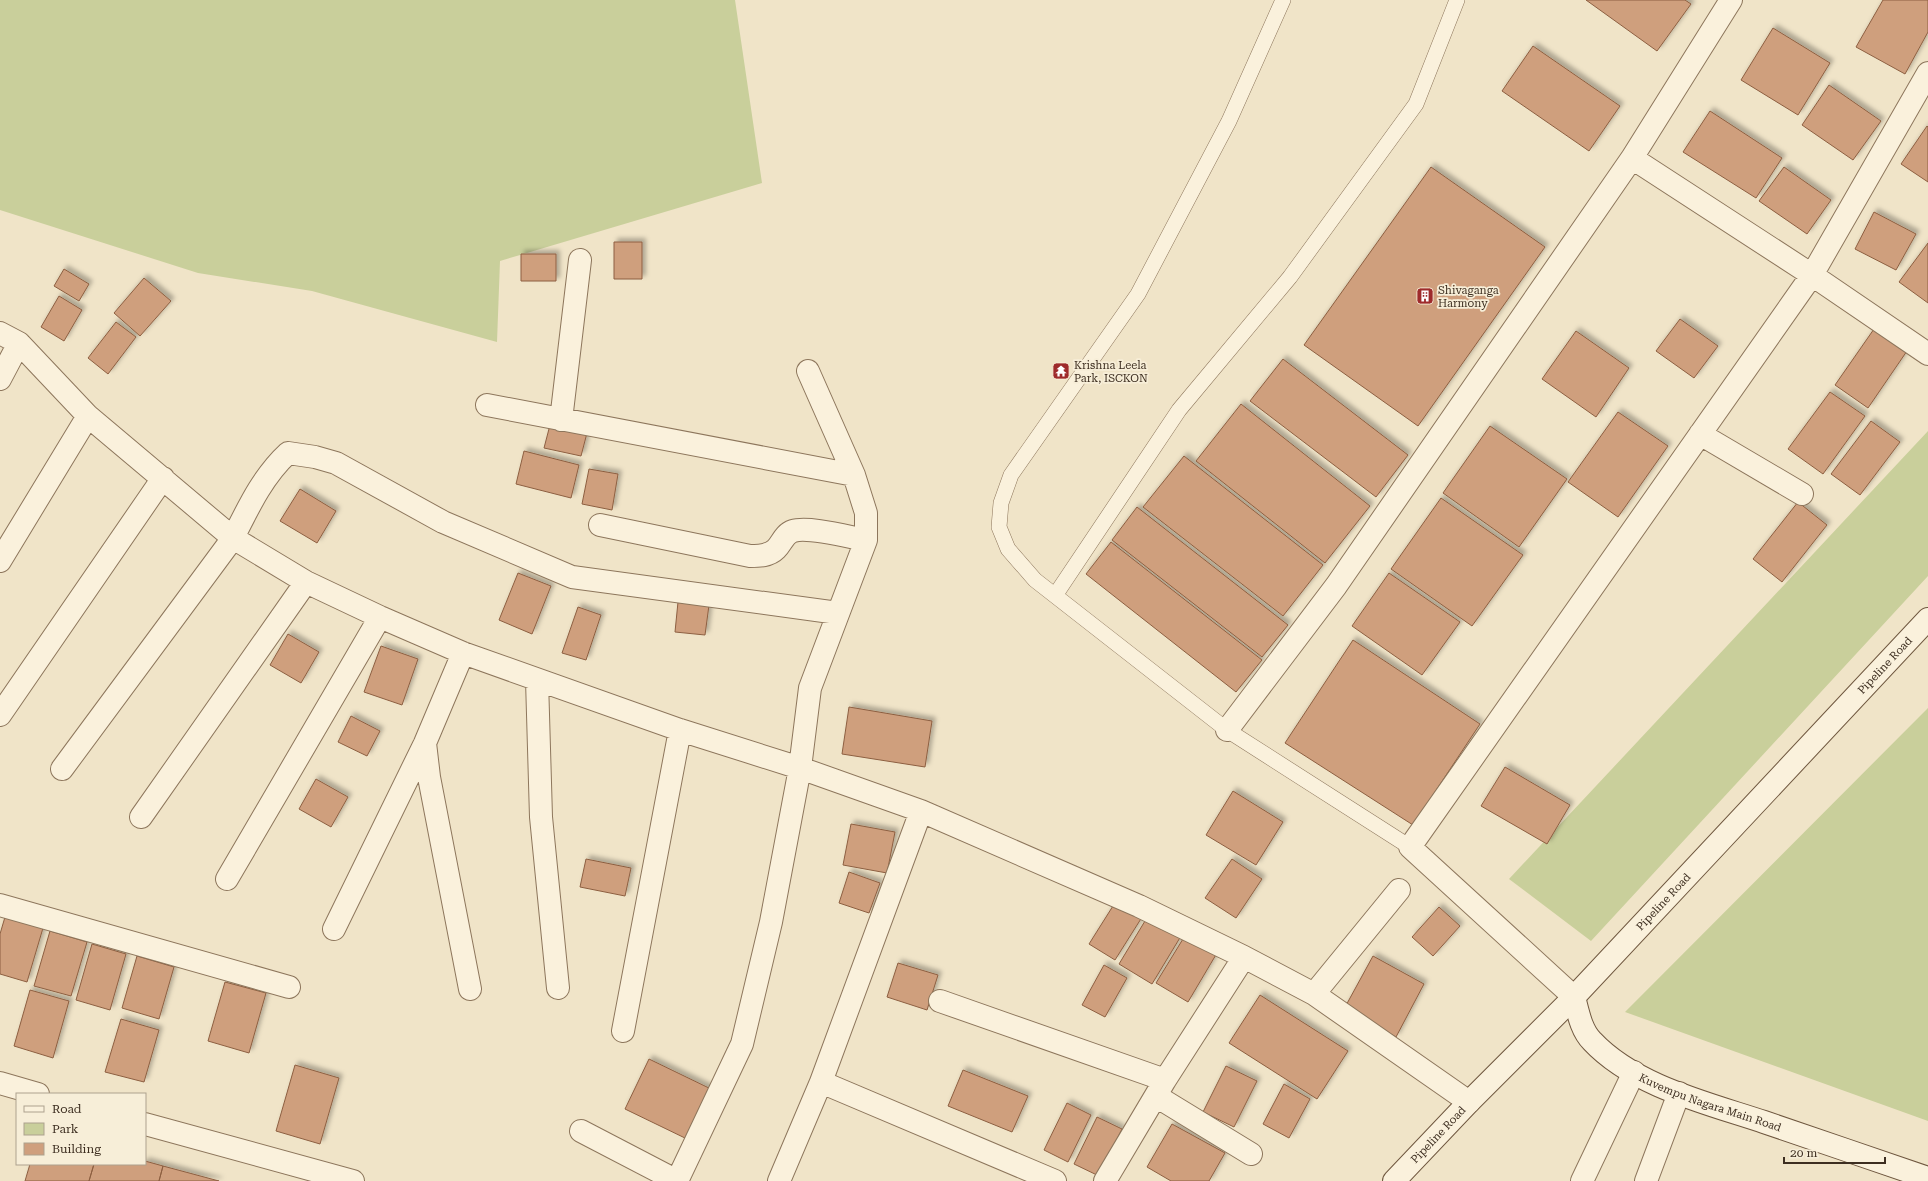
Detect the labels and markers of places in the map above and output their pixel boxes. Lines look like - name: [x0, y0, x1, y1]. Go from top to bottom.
- place label: Shivaganga Harmony: [1438, 284, 1499, 310]
- building icon: Shivaganga Harmony: [1415, 286, 1435, 306]
- place label: Krishna Leela Park, ISCKON: [1074, 359, 1148, 385]
- temple icon: Krishna Leela Park, ISCKON: [1051, 361, 1071, 381]

